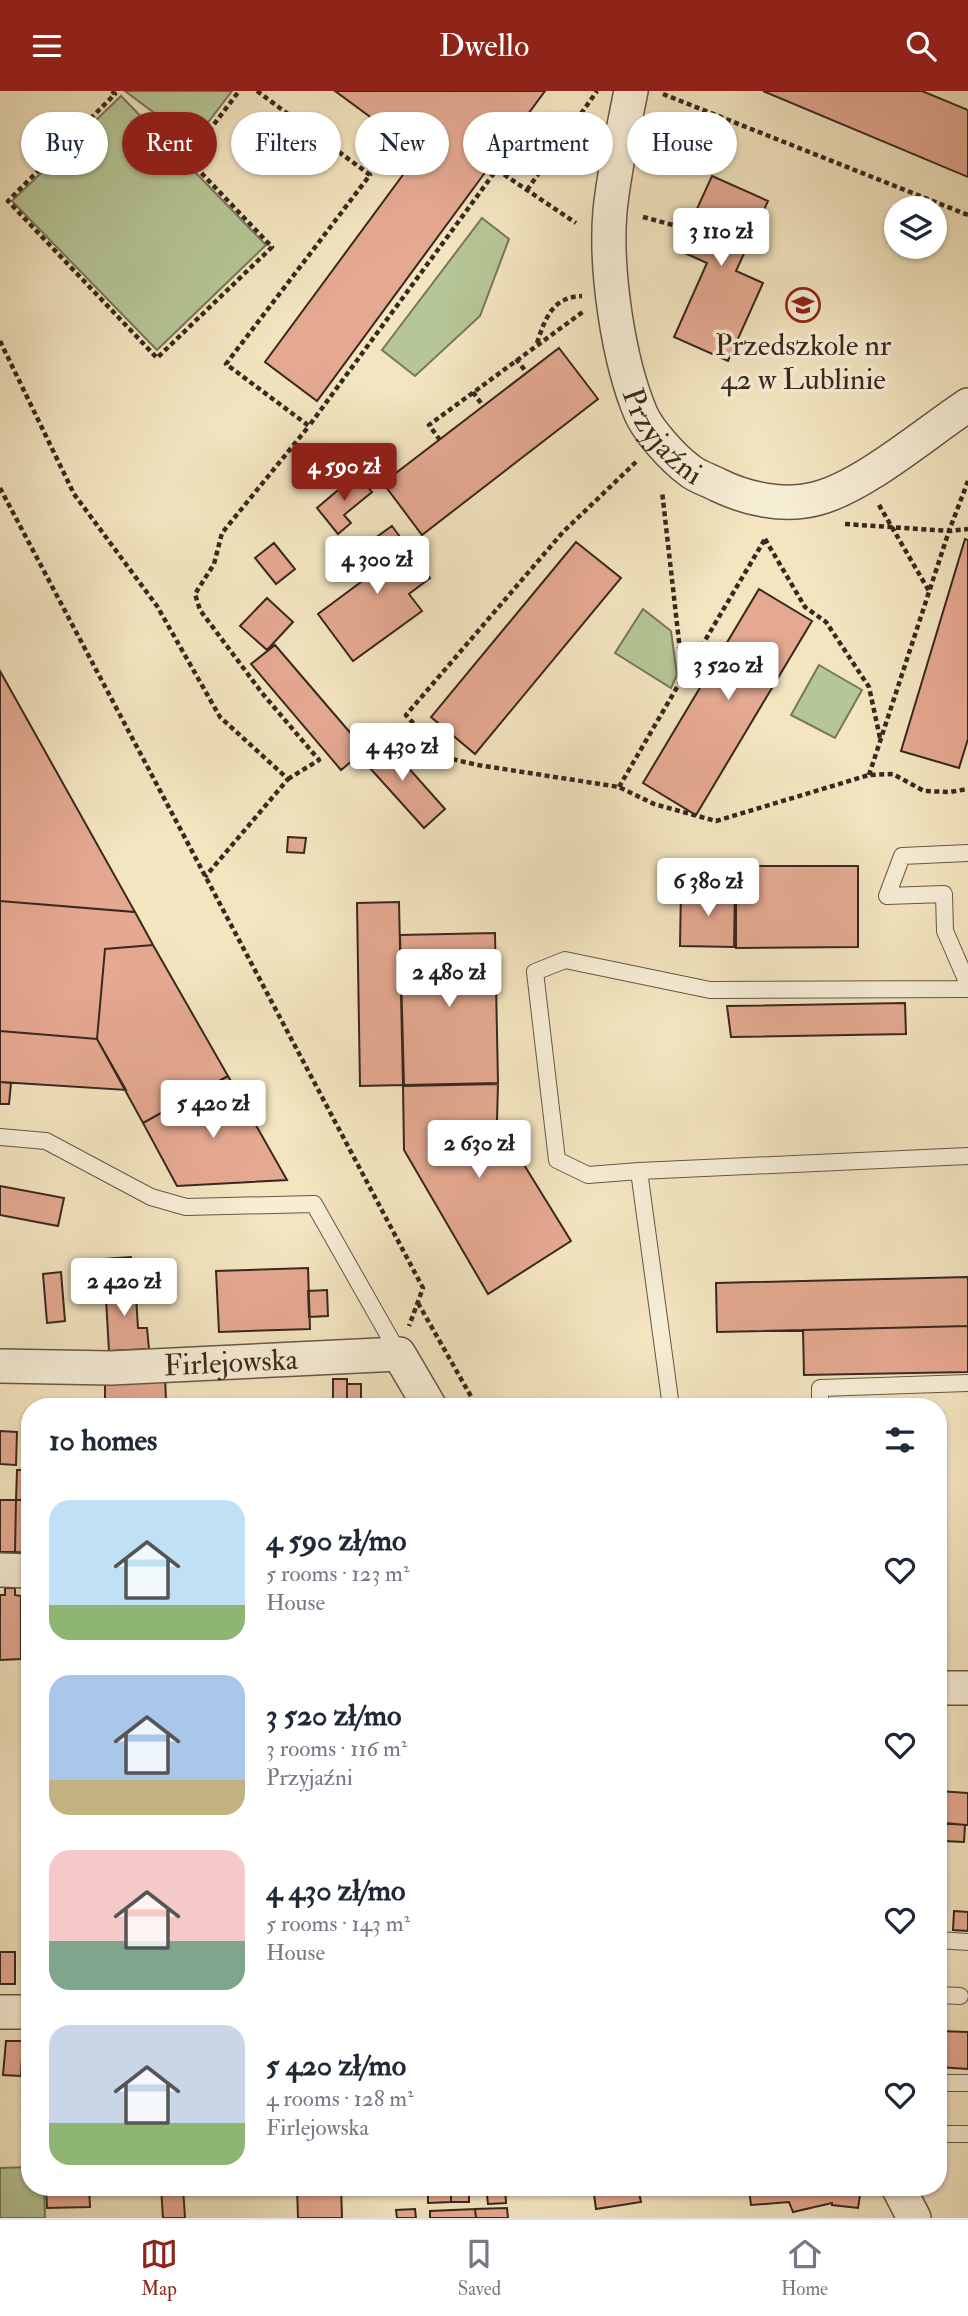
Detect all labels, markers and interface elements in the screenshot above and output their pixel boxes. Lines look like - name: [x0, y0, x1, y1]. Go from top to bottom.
- text: Dwello: [439, 26, 529, 66]
- icon: menu: [28, 27, 66, 65]
- icon: search: [902, 27, 940, 65]
- chip: Buy: [21, 112, 108, 175]
- chip: Rent: [122, 112, 217, 175]
- chip: Filters: [231, 112, 341, 175]
- chip: New: [355, 112, 449, 175]
- chip: Apartment: [463, 112, 613, 175]
- chip: House: [627, 112, 737, 175]
- map controls: [884, 196, 947, 259]
- button: layers: [884, 196, 947, 259]
- pin: 3 110 zł: [649, 209, 793, 268]
- text: 3 110 zł: [689, 216, 753, 245]
- school or university icon: Przedszkole nr 42 w Lublinie: [784, 286, 822, 324]
- place label: Przedszkole nr 42 w Lublinie: [715, 327, 891, 398]
- street label: Przyjaźni: [614, 383, 708, 493]
- pin: 4 590 zł: [272, 443, 416, 503]
- text: 4 590 zł: [308, 451, 380, 480]
- pin: 4 300 zł: [305, 537, 449, 596]
- text: 4 300 zł: [341, 544, 413, 573]
- pin: 3 520 zł: [656, 643, 800, 702]
- text: 3 520 zł: [694, 650, 763, 679]
- pin: 4 430 zł: [330, 723, 474, 783]
- text: 4 430 zł: [366, 731, 438, 760]
- pin: 6 380 zł: [636, 859, 780, 918]
- text: 6 380 zł: [673, 866, 743, 895]
- pin: 2 480 zł: [377, 949, 521, 1009]
- text: 2 480 zł: [412, 957, 486, 986]
- pin: 5 420 zł: [141, 1081, 285, 1140]
- text: 5 420 zł: [177, 1088, 249, 1117]
- pin: 2 630 zł: [407, 1121, 551, 1180]
- text: 2 630 zł: [444, 1128, 514, 1157]
- pin: 2 420 zł: [52, 1259, 196, 1318]
- text: 2 420 zł: [87, 1266, 161, 1295]
- street label: Firlejowska: [163, 1341, 299, 1384]
- icon: filters: [881, 1421, 919, 1459]
- text: 10 homes: [49, 1422, 157, 1459]
- text: 4 590 zł/mo: [266, 1522, 406, 1559]
- icon: home: [105, 1528, 189, 1612]
- icon: heart: [881, 1551, 919, 1589]
- text: 5 rooms · 123 m²: [266, 1559, 409, 1588]
- text: House: [266, 1588, 325, 1617]
- text: 3 520 zł/mo: [266, 1697, 401, 1734]
- icon: home: [105, 1703, 189, 1787]
- icon: heart: [881, 1726, 919, 1764]
- text: 3 rooms · 116 m²: [266, 1734, 407, 1763]
- text: Przyjaźni: [266, 1763, 353, 1792]
- text: 4 430 zł/mo: [266, 1872, 405, 1909]
- icon: home: [105, 1878, 189, 1962]
- icon: heart: [881, 1901, 919, 1939]
- text: 5 rooms · 143 m²: [266, 1909, 410, 1938]
- text: House: [266, 1938, 325, 1967]
- text: 5 420 zł/mo: [266, 2047, 406, 2084]
- icon: home: [105, 2053, 189, 2137]
- icon: heart: [881, 2076, 919, 2114]
- text: 4 rooms · 128 m²: [266, 2084, 414, 2113]
- text: Firlejowska: [266, 2113, 369, 2142]
- tab: Map: [140, 2235, 178, 2301]
- tab: Saved: [458, 2235, 501, 2301]
- tab: Home: [781, 2235, 828, 2301]

